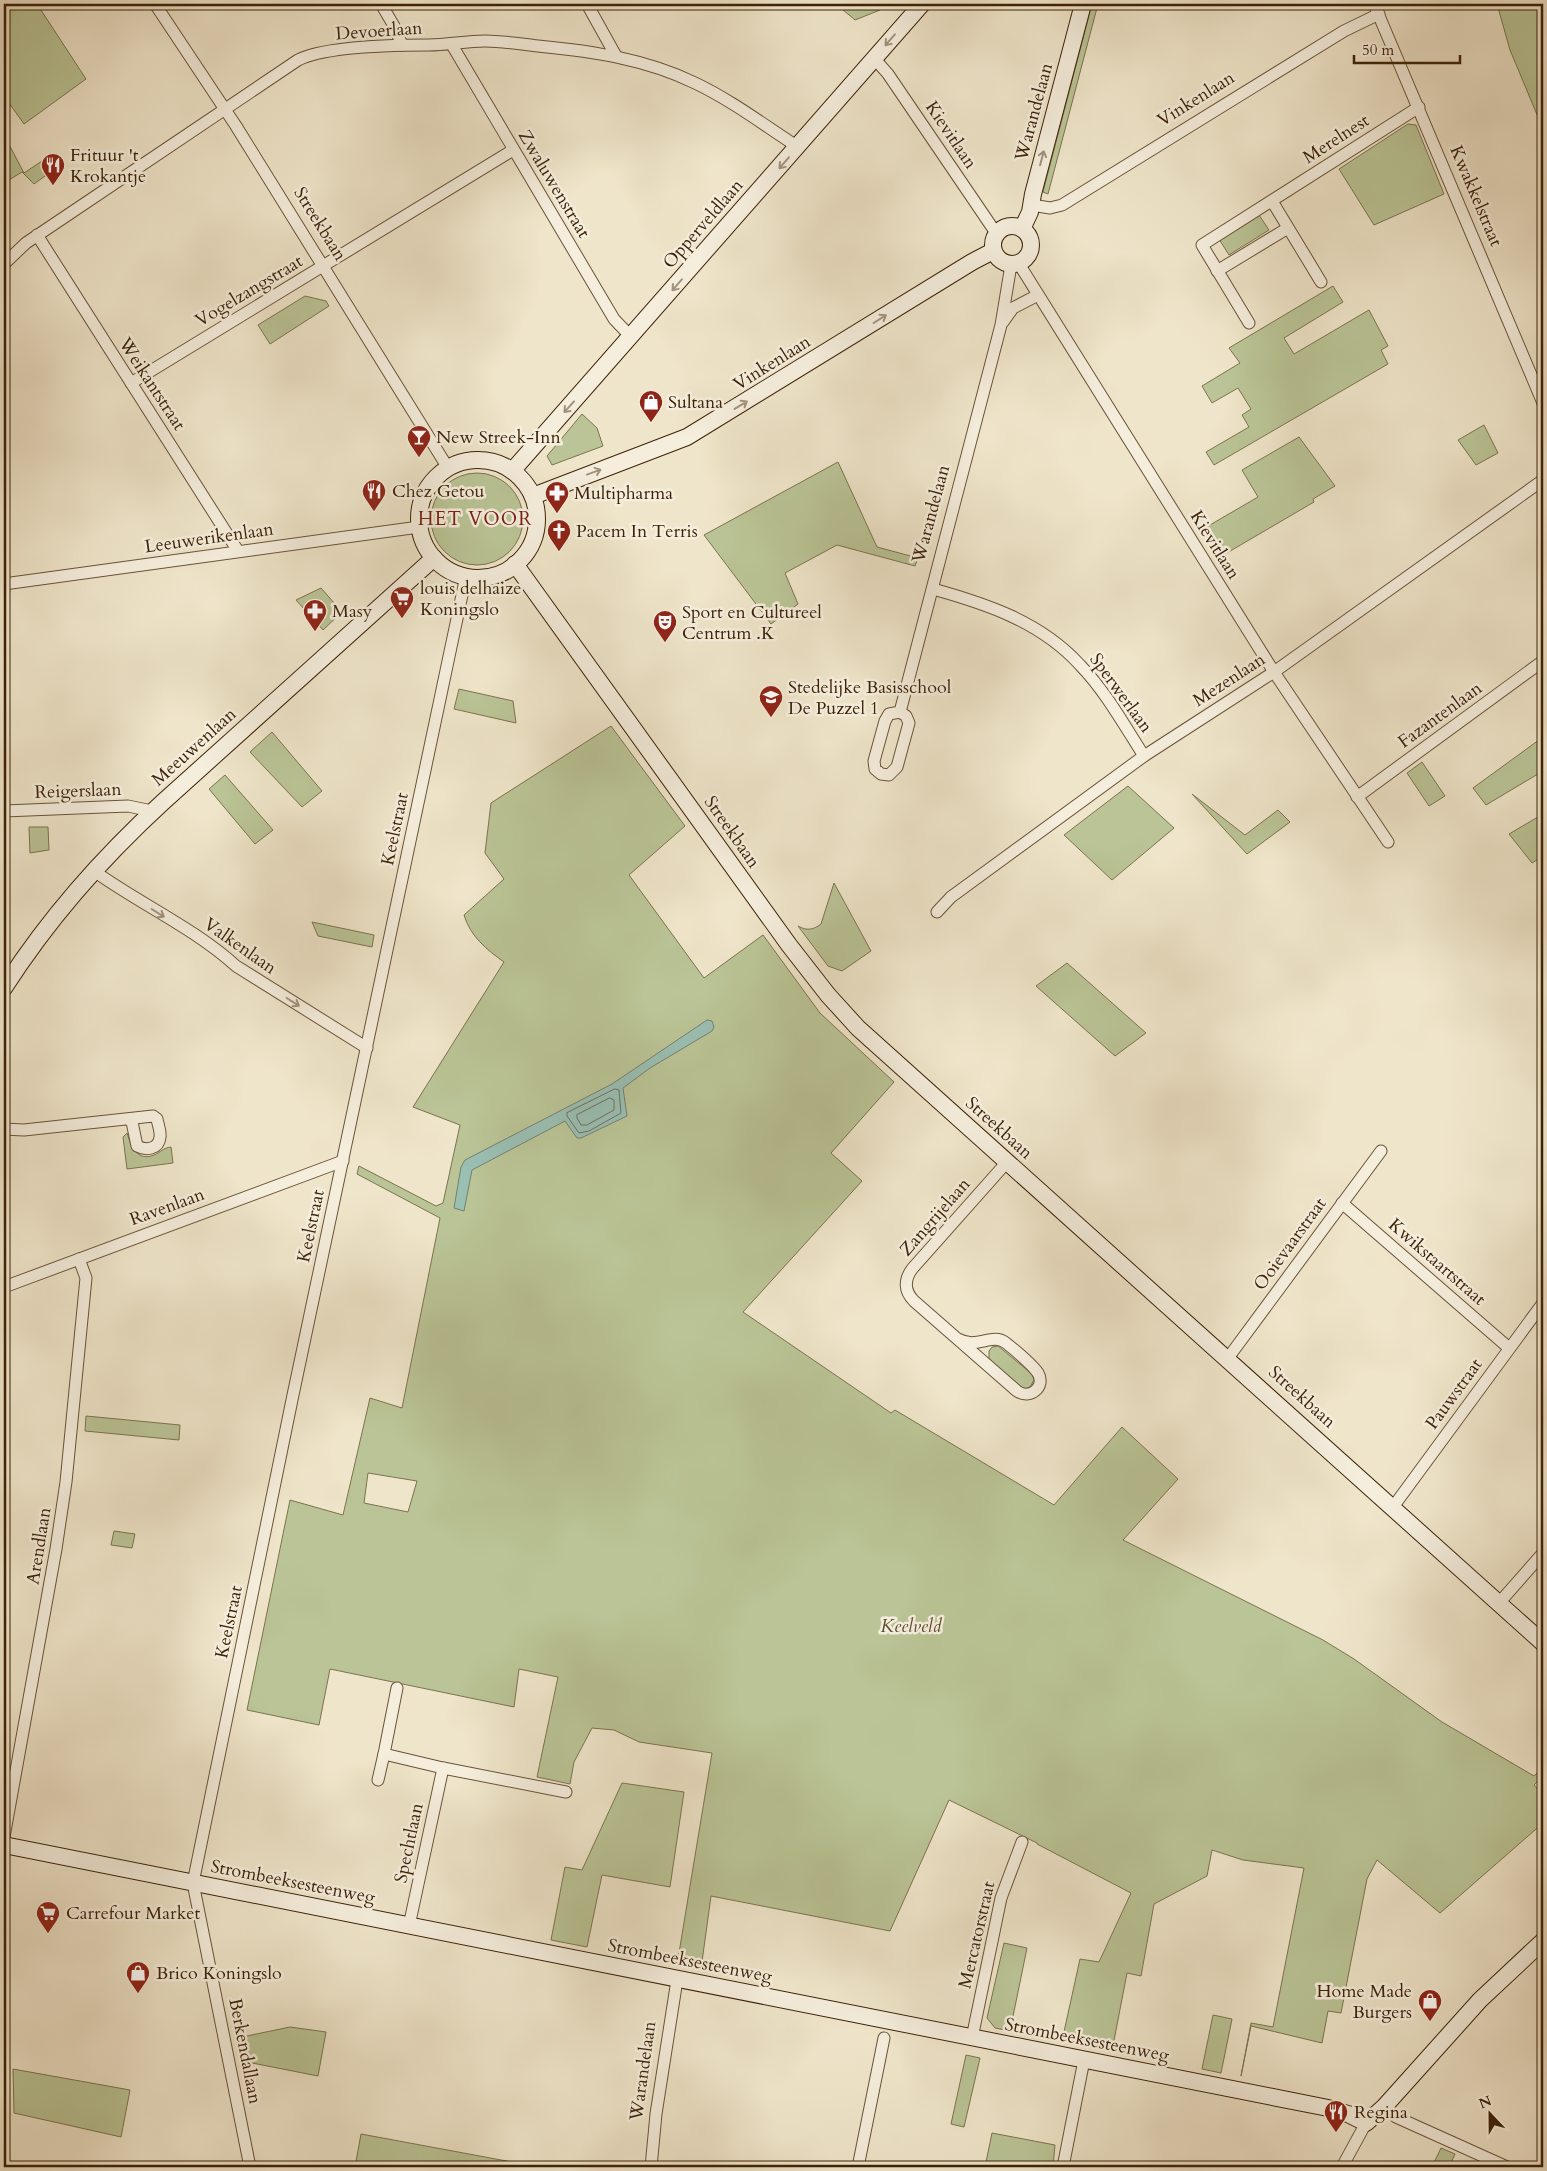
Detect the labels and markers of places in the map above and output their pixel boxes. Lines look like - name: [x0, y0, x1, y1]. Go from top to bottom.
- place label: Frituur 't Krokantje: [70, 143, 146, 189]
- restaurant icon: Frituur 't Krokantje: [40, 152, 66, 186]
- shop icon: Sultana: [638, 389, 664, 423]
- place label: Sultana: [668, 390, 723, 415]
- bar icon: New Streek-Inn: [406, 424, 432, 458]
- place label: New Streek-Inn: [436, 425, 561, 450]
- restaurant icon: Chez Getou: [361, 478, 387, 512]
- place label: Chez Getou: [392, 479, 485, 504]
- pharmacy icon: Multipharma: [544, 480, 570, 514]
- place label: Multipharma: [574, 481, 673, 506]
- church icon: Pacem In Terris: [546, 518, 572, 552]
- place label: Pacem In Terris: [576, 519, 698, 544]
- place label: louis delhaize Koningslo: [420, 576, 521, 622]
- supermarket icon: louis delhaize Koningslo: [389, 585, 415, 619]
- pharmacy icon: Masy: [302, 598, 328, 632]
- place label: Masy: [332, 599, 373, 624]
- place label: Sport en Cultureel Centrum .K: [682, 600, 822, 646]
- theatre icon: Sport en Cultureel Centrum .K: [652, 609, 678, 643]
- place label: Stedelijke Basisschool De Puzzel 1: [788, 675, 952, 721]
- school or university icon: Stedelijke Basisschool De Puzzel 1: [758, 684, 784, 718]
- supermarket icon: Carrefour Market: [35, 1900, 61, 1934]
- place label: Carrefour Market: [66, 1901, 200, 1926]
- shop icon: Brico Koningslo: [125, 1960, 151, 1994]
- place label: Brico Koningslo: [156, 1961, 282, 1986]
- place label: Home Made Burgers: [1317, 1979, 1412, 2025]
- shop icon: Home Made Burgers: [1417, 1988, 1443, 2022]
- restaurant icon: Regina: [1323, 2099, 1349, 2133]
- place label: Regina: [1354, 2100, 1408, 2125]

